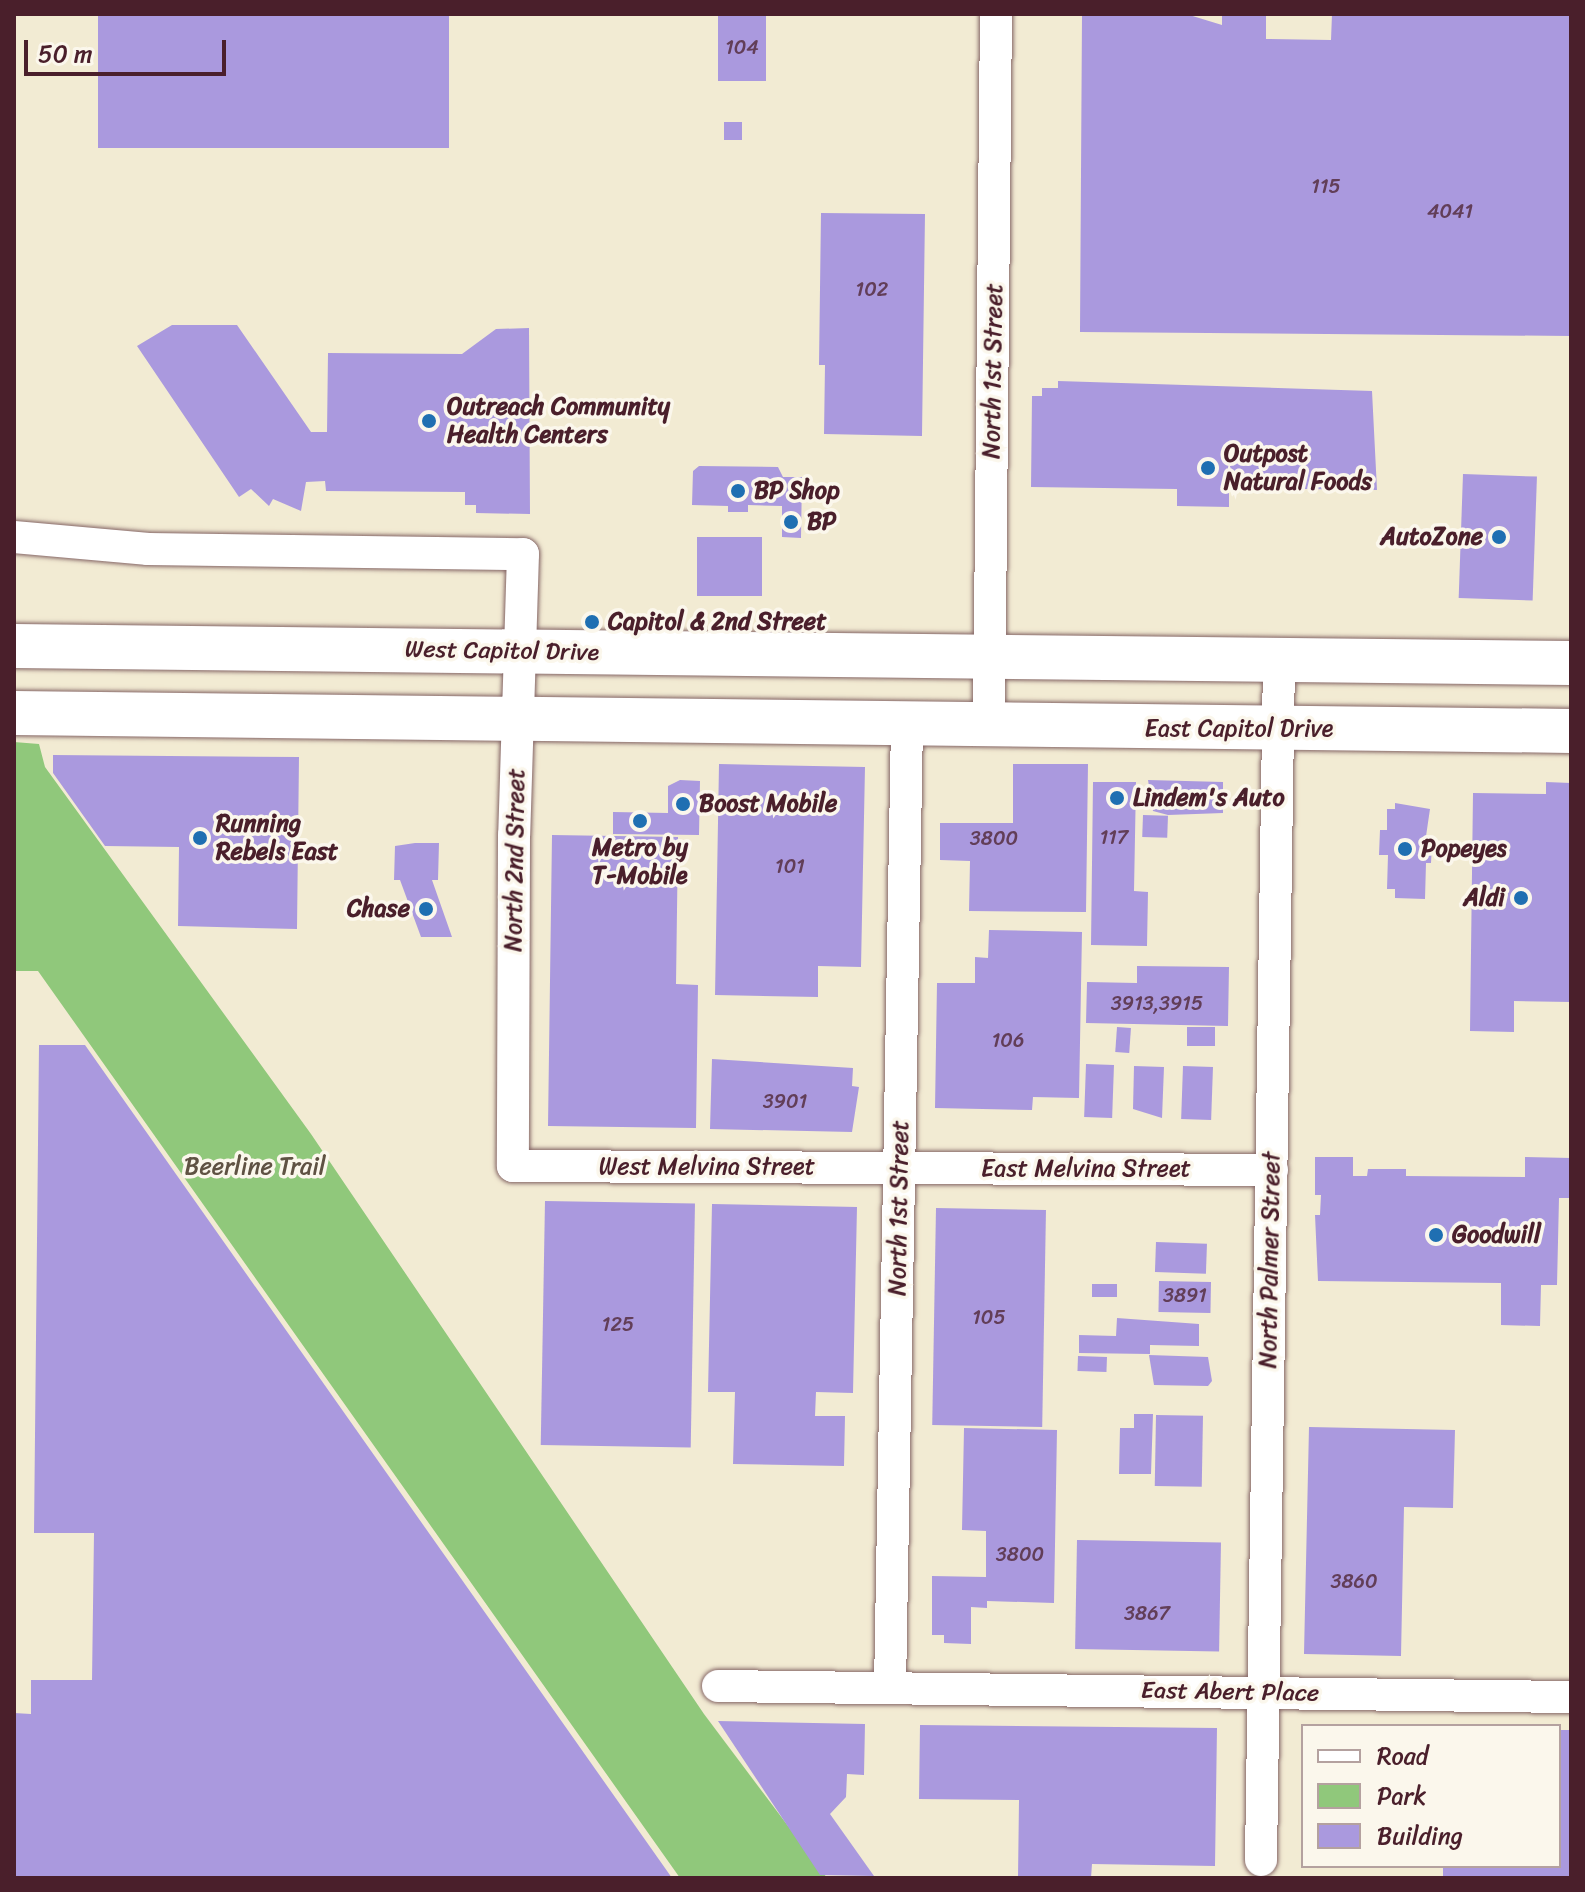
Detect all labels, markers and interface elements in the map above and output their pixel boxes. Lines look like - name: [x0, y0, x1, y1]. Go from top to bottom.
- scale bar: [28, 24, 230, 74]
- text: 50 m: [38, 33, 93, 75]
- house number: 104: [725, 35, 759, 59]
- house number: 115: [1311, 174, 1341, 198]
- house number: 4041: [1427, 199, 1473, 223]
- house number: 102: [856, 277, 888, 301]
- street label: North 1st Street: [977, 283, 1009, 459]
- place label: Outreach Community Health Centers: [447, 393, 670, 449]
- marker: Outreach Community Health Centers: [418, 410, 440, 432]
- place label: Outpost Natural Foods: [1224, 440, 1372, 496]
- marker: Outpost Natural Foods: [1199, 459, 1217, 477]
- place label: BP Shop: [754, 477, 842, 505]
- marker: BP Shop: [729, 482, 747, 500]
- place label: BP: [807, 508, 836, 536]
- marker: BP: [782, 513, 800, 531]
- place label: AutoZone: [1380, 523, 1483, 551]
- marker: AutoZone: [1490, 528, 1508, 546]
- place label: Capitol & 2nd Street: [608, 608, 827, 636]
- marker: Capitol & 2nd Street: [583, 613, 601, 631]
- street label: West Capitol Drive: [404, 635, 600, 667]
- street label: East Capitol Drive: [1144, 715, 1334, 743]
- street label: North 2nd Street: [499, 768, 531, 952]
- place label: Lindem's Auto: [1133, 784, 1285, 812]
- marker: Lindem's Auto: [1108, 789, 1126, 807]
- place label: Boost Mobile: [699, 790, 836, 818]
- marker: Boost Mobile: [674, 795, 692, 813]
- place label: Running Rebels East: [216, 810, 338, 866]
- marker: Metro by T-Mobile: [631, 812, 649, 830]
- house number: 117: [1100, 825, 1128, 849]
- house number: 3800: [970, 826, 1018, 850]
- marker: Running Rebels East: [191, 829, 209, 847]
- place label: Metro by T-Mobile: [592, 834, 688, 890]
- place label: Popeyes: [1421, 835, 1507, 863]
- marker: Popeyes: [1396, 840, 1414, 858]
- house number: 101: [775, 854, 805, 878]
- place label: Aldi: [1463, 884, 1505, 912]
- marker: Aldi: [1512, 889, 1530, 907]
- place label: Chase: [347, 895, 410, 923]
- marker: Chase: [417, 900, 435, 918]
- house number: 3913,3915: [1111, 991, 1203, 1015]
- house number: 106: [992, 1028, 1024, 1052]
- house number: 3901: [763, 1089, 807, 1113]
- street label: North 1st Street: [883, 1120, 915, 1296]
- street label: North Palmer Street: [1254, 1151, 1286, 1369]
- park label: Beerline Trail: [184, 1153, 326, 1181]
- street label: West Melvina Street: [599, 1153, 815, 1181]
- street label: East Melvina Street: [981, 1155, 1191, 1183]
- place label: Goodwill: [1452, 1221, 1541, 1249]
- marker: Goodwill: [1427, 1226, 1445, 1244]
- house number: 3891: [1163, 1283, 1207, 1307]
- house number: 105: [972, 1305, 1006, 1329]
- house number: 125: [602, 1312, 634, 1336]
- house number: 3800: [996, 1542, 1044, 1566]
- house number: 3860: [1330, 1569, 1378, 1593]
- house number: 3867: [1124, 1601, 1170, 1625]
- street label: East Abert Place: [1141, 1676, 1319, 1708]
- legend: [1301, 1724, 1561, 1868]
- text: Road: [1377, 1735, 1428, 1777]
- text: Park: [1377, 1775, 1426, 1817]
- text: Building: [1377, 1815, 1463, 1857]

